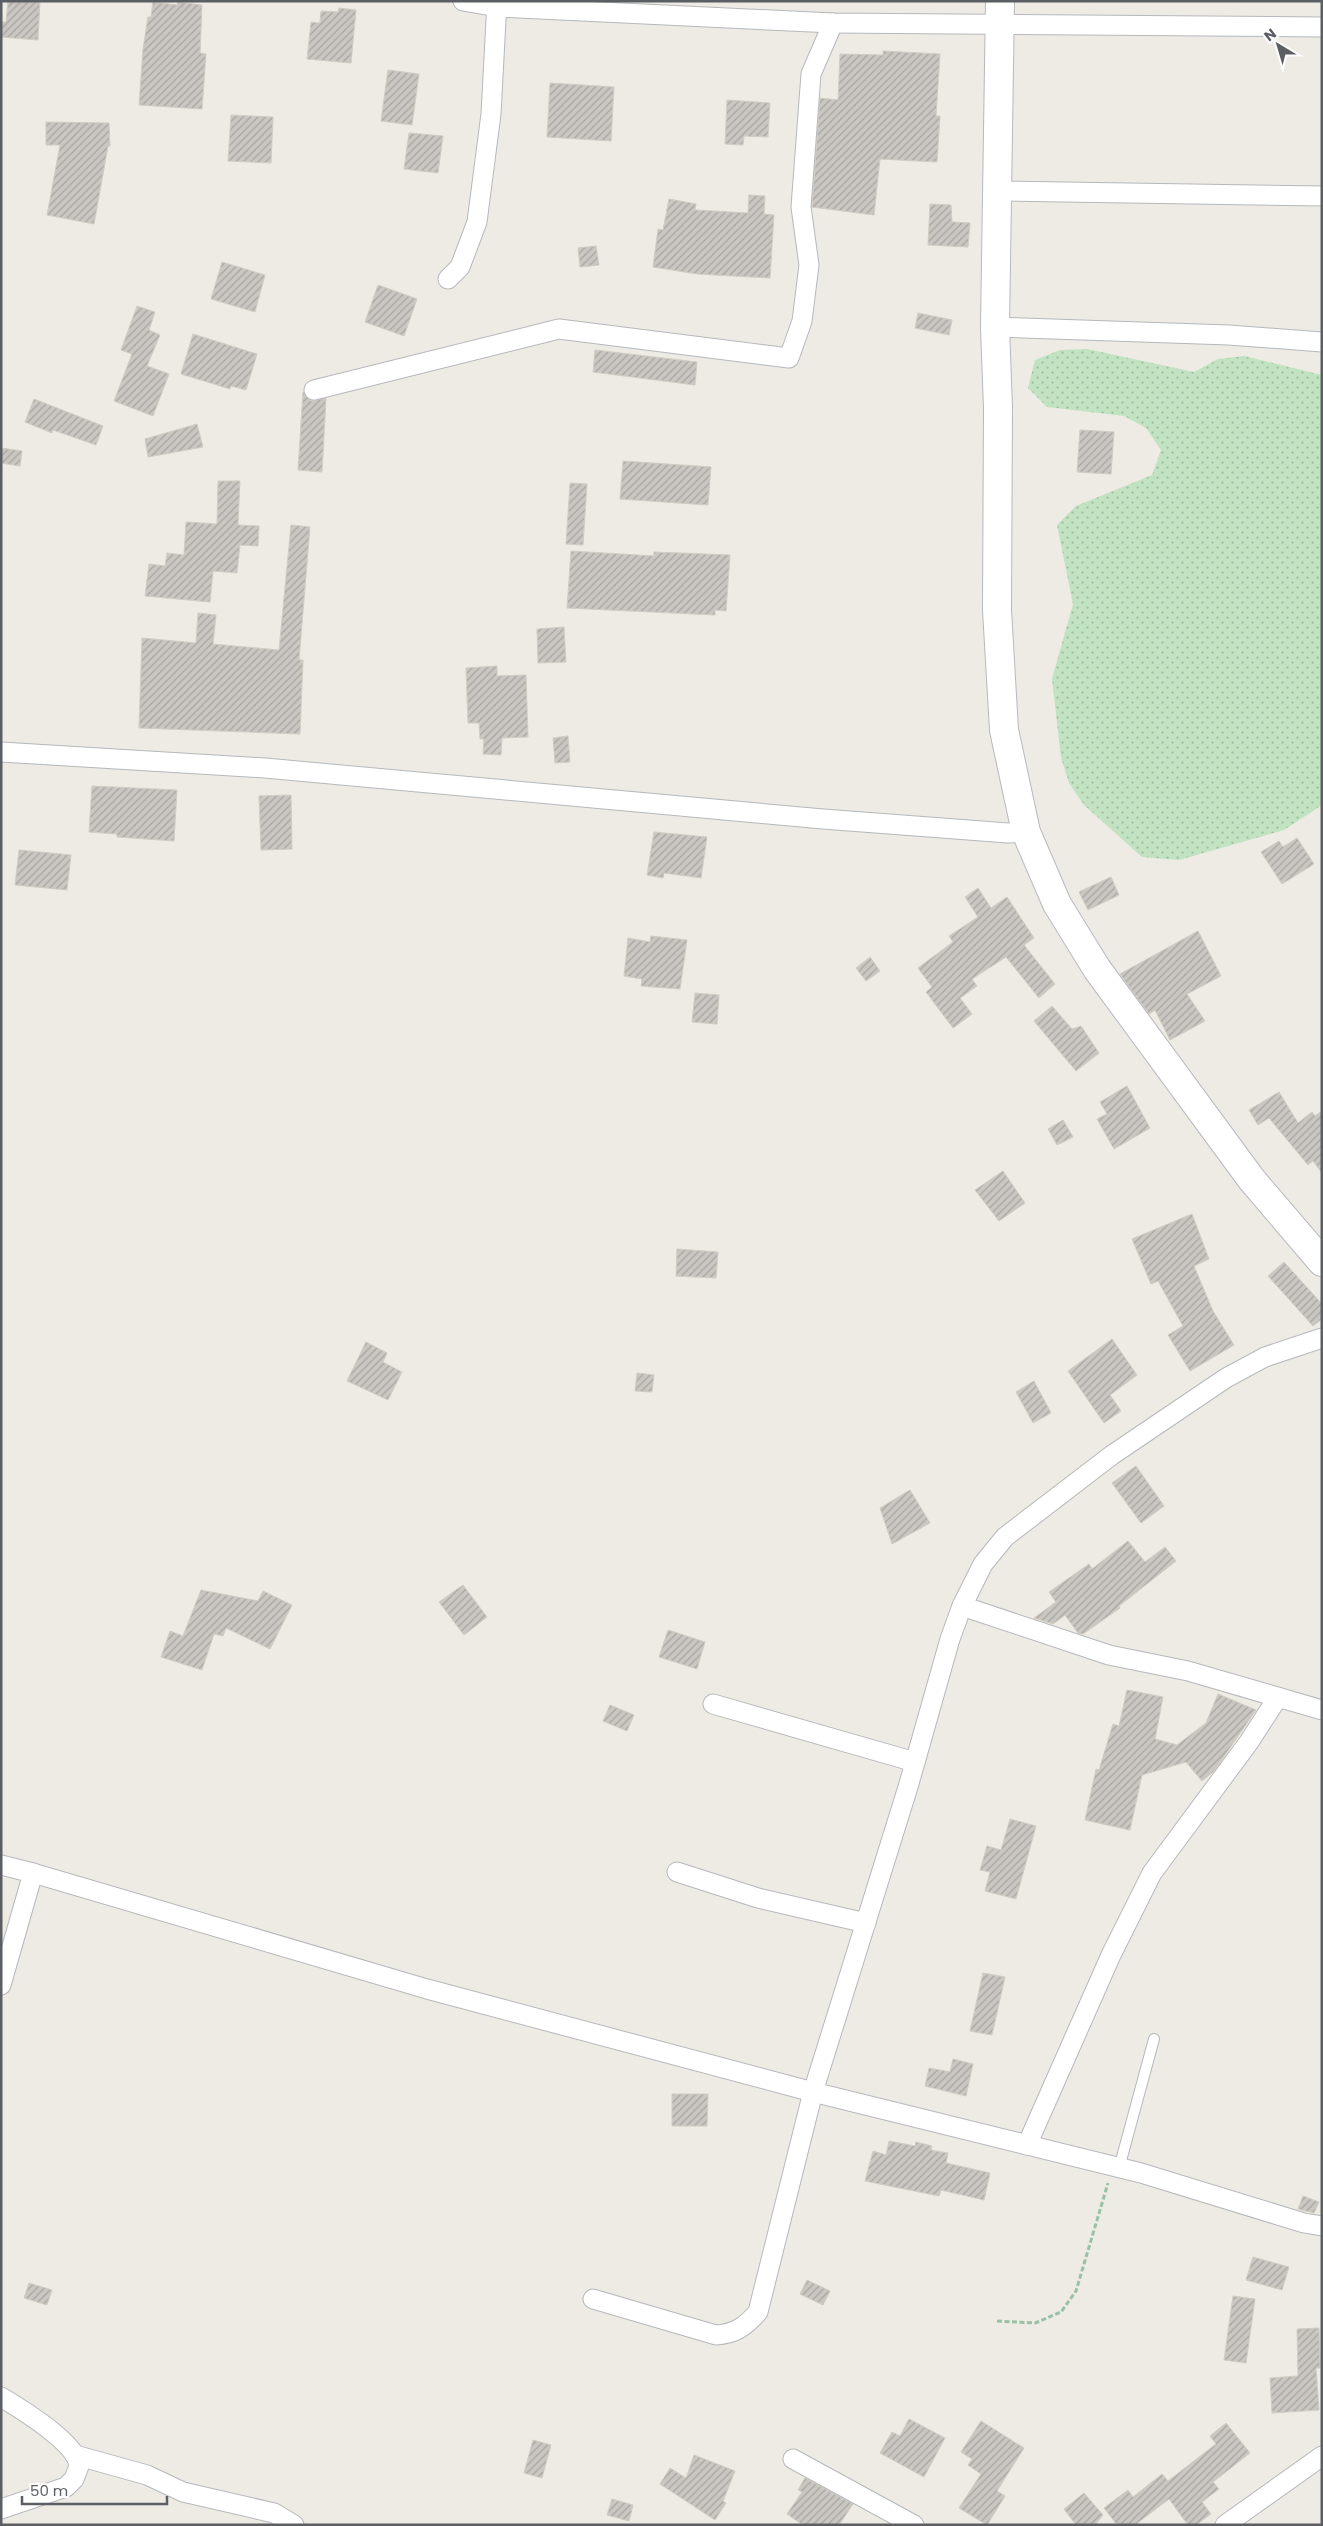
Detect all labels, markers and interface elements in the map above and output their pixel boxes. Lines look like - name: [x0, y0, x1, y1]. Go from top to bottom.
- north arrow: [1253, 20, 1303, 70]
- text: N: [1260, 24, 1280, 46]
- scale bar: [22, 2474, 168, 2506]
- text: 50 m: [30, 2480, 68, 2501]

